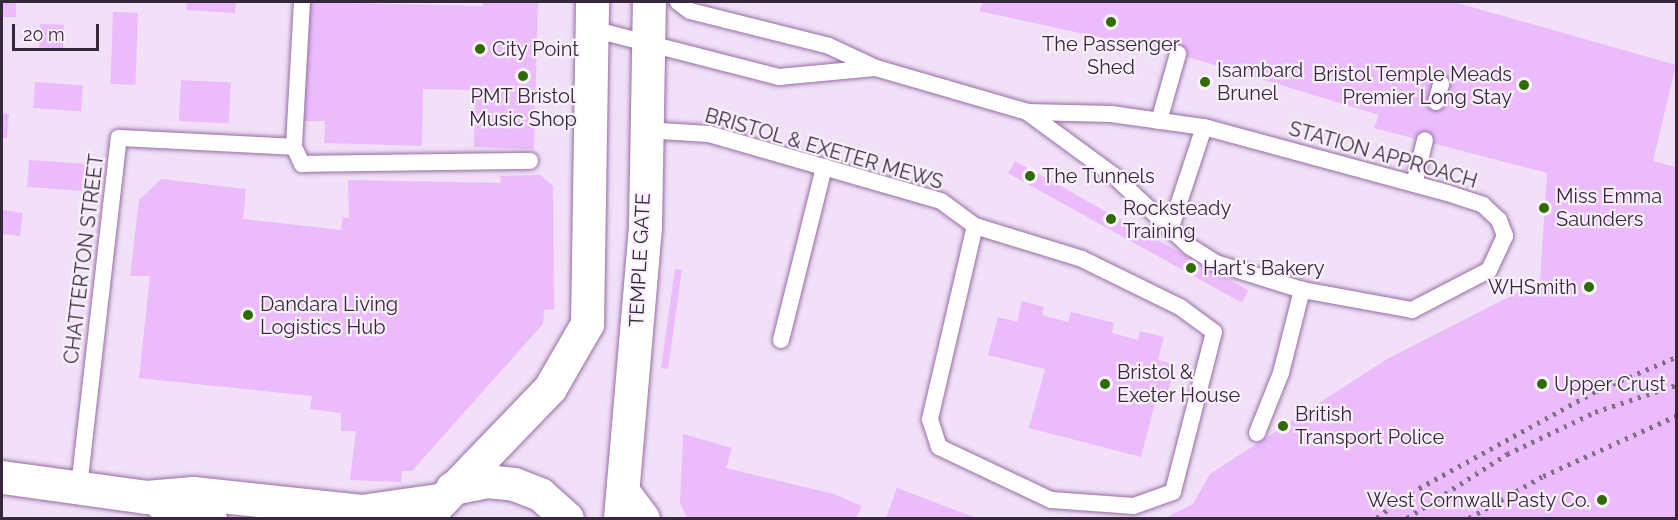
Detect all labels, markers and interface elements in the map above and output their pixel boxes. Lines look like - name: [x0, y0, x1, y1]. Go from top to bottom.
- scale bar: [15, 12, 102, 50]
- marker: The Passenger Shed: [1104, 15, 1118, 29]
- text: 20 m: [23, 24, 65, 45]
- place label: The Passenger Shed: [1042, 32, 1180, 79]
- place label: City Point: [492, 37, 579, 61]
- marker: City Point: [473, 42, 487, 56]
- place label: Isambard Brunel: [1217, 58, 1303, 105]
- place label: Bristol Temple Meads Premier Long Stay: [1312, 62, 1512, 109]
- marker: PMT Bristol Music Shop: [516, 69, 530, 83]
- marker: Isambard Brunel: [1198, 75, 1212, 89]
- marker: Bristol Temple Meads Premier Long Stay: [1517, 78, 1531, 92]
- place label: PMT Bristol Music Shop: [469, 85, 577, 132]
- street label: BRISTOL & EXETER MEWS: [702, 103, 946, 195]
- street label: STATION APPROACH: [1286, 117, 1480, 193]
- street label: CHATTERTON STREET: [59, 153, 109, 365]
- place label: The Tunnels: [1042, 164, 1155, 188]
- marker: The Tunnels: [1023, 169, 1037, 183]
- place label: Miss Emma Saunders: [1556, 184, 1662, 231]
- street label: TEMPLE GATE: [625, 192, 655, 328]
- place label: Rocksteady Training: [1123, 196, 1231, 243]
- marker: Miss Emma Saunders: [1537, 201, 1551, 215]
- marker: Rocksteady Training: [1104, 212, 1118, 226]
- place label: Hart's Bakery: [1203, 256, 1325, 280]
- marker: Hart's Bakery: [1184, 261, 1198, 275]
- place label: WHSmith: [1488, 275, 1577, 299]
- marker: WHSmith: [1582, 280, 1596, 294]
- place label: Dandara Living Logistics Hub: [260, 292, 398, 339]
- marker: Dandara Living Logistics Hub: [241, 308, 255, 322]
- place label: Bristol & Exeter House: [1117, 360, 1241, 407]
- place label: Upper Crust: [1554, 372, 1667, 396]
- marker: Bristol & Exeter House: [1098, 377, 1112, 391]
- marker: Upper Crust: [1535, 377, 1549, 391]
- place label: British Transport Police: [1295, 402, 1444, 449]
- marker: British Transport Police: [1276, 419, 1290, 433]
- place label: West Cornwall Pasty Co.: [1366, 488, 1590, 512]
- marker: West Cornwall Pasty Co.: [1595, 493, 1609, 507]

